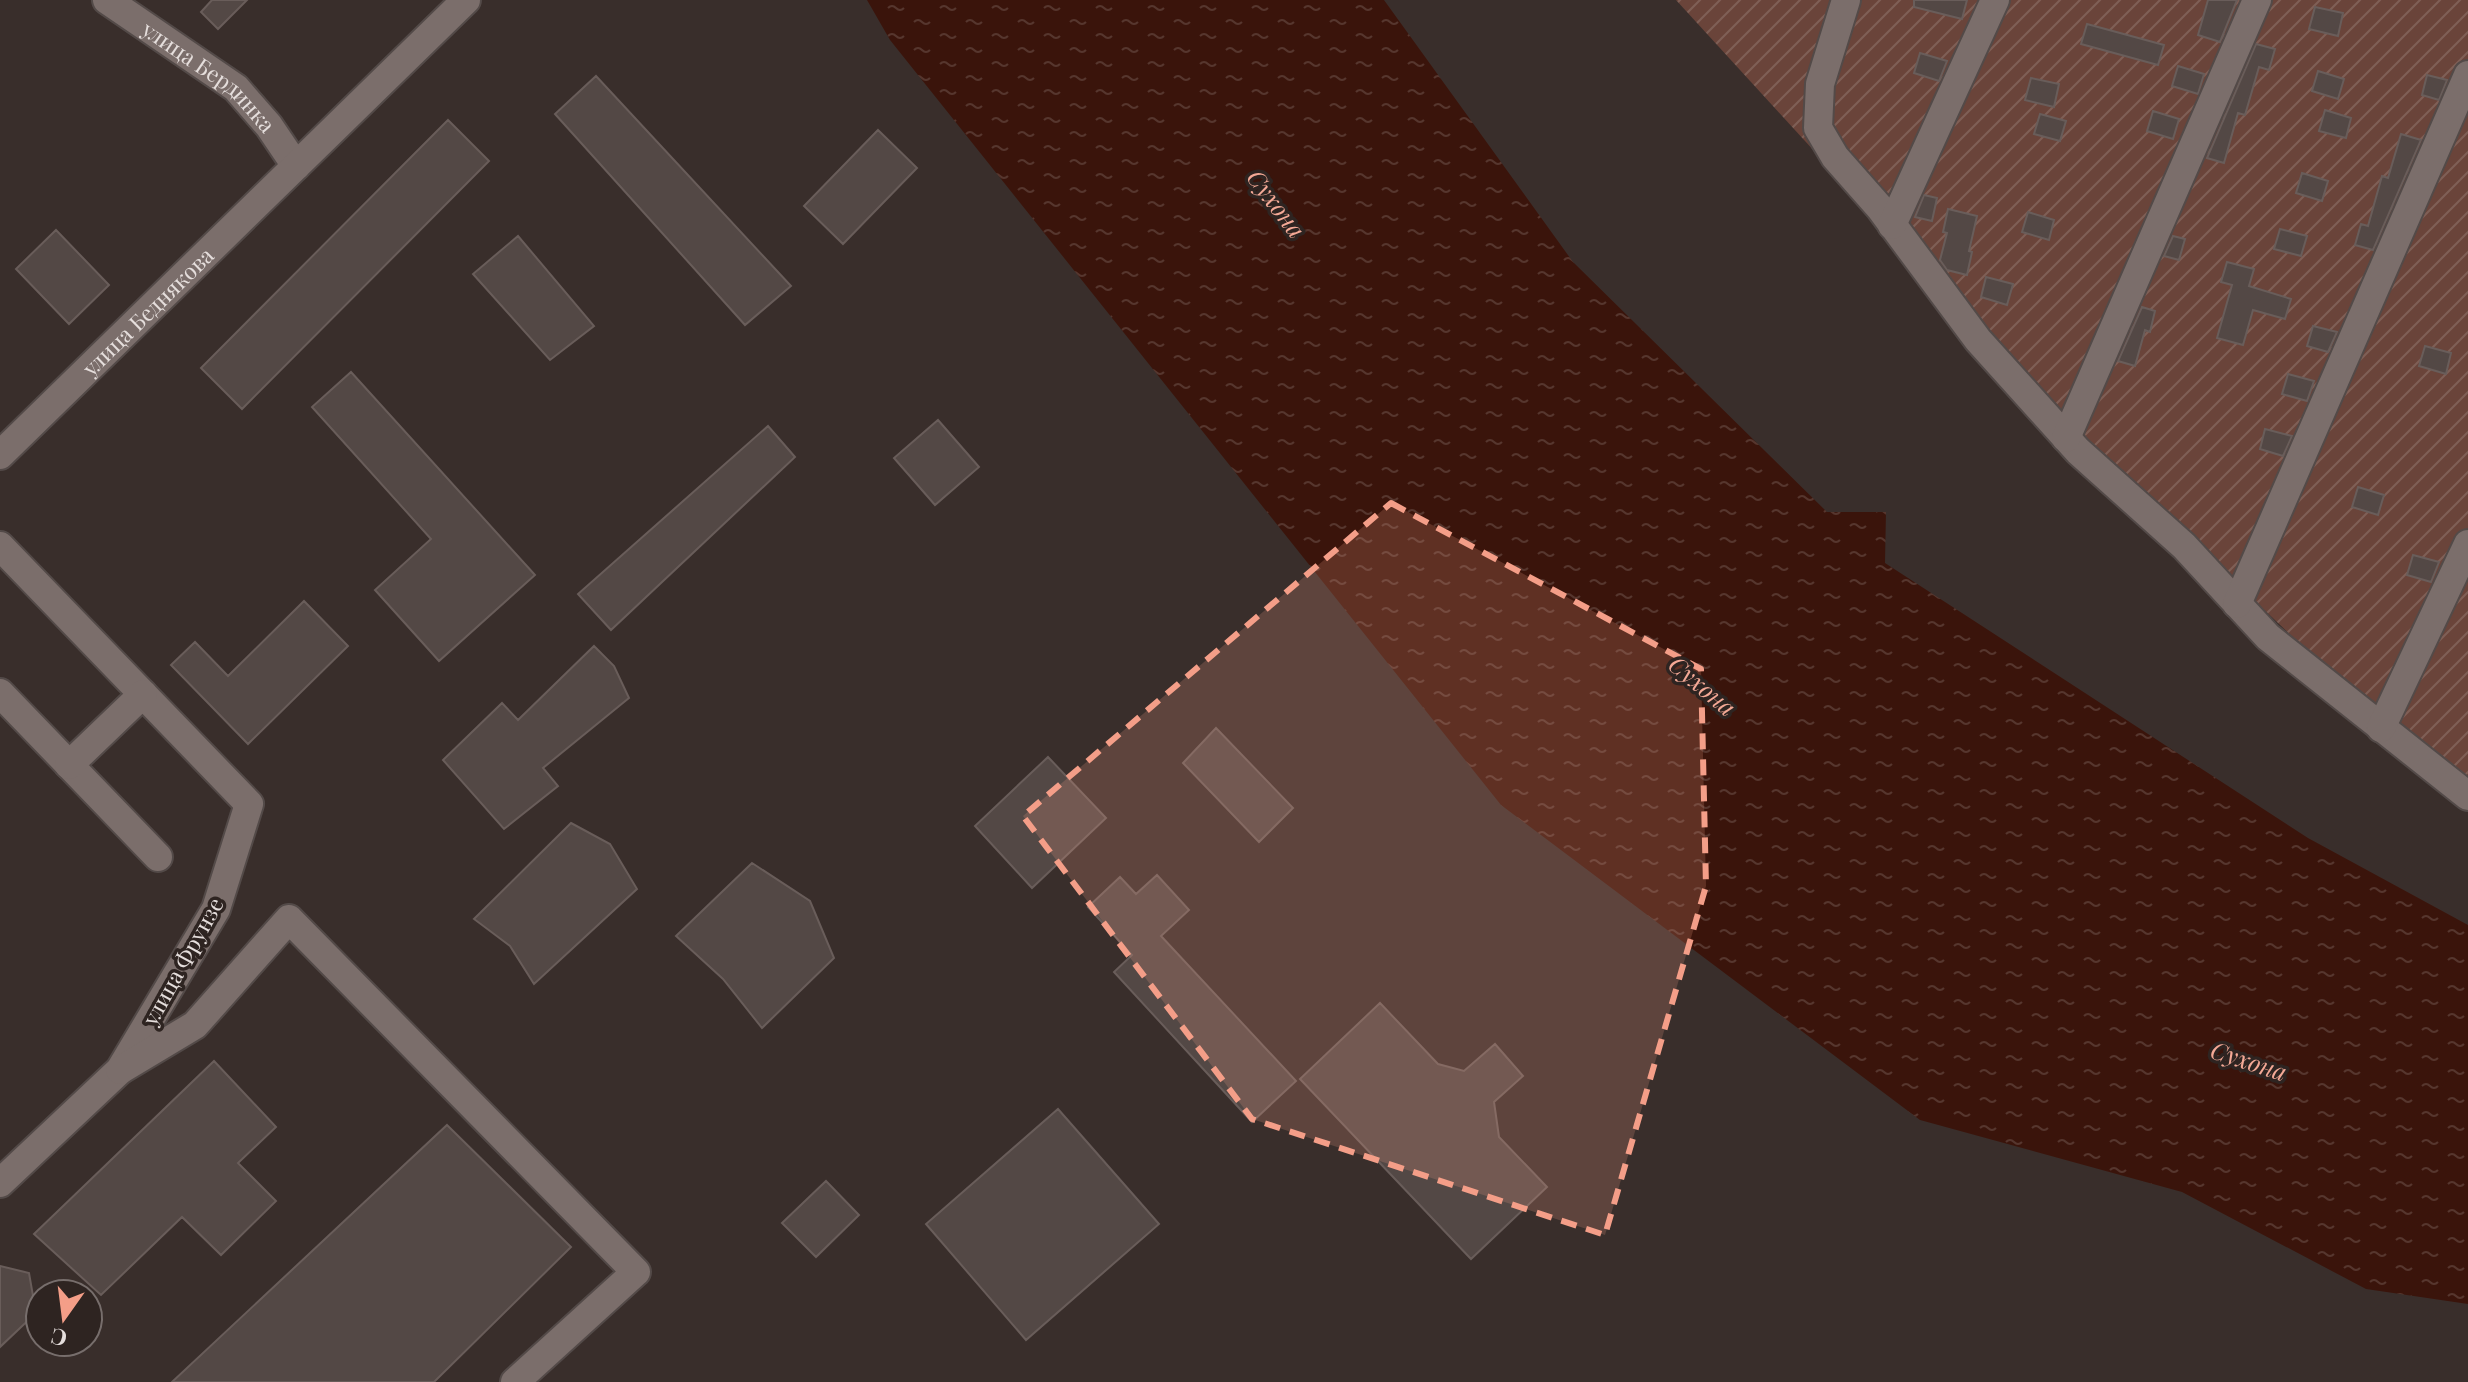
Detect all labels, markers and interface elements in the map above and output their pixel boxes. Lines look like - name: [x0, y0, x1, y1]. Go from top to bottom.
- street label: улица Бердинка: [136, 13, 283, 138]
- water label: Сухона: [1241, 162, 1313, 244]
- street label: улица Беднякова: [74, 240, 220, 383]
- water label: Сухона: [1663, 648, 1743, 722]
- street label: улица Фрунзе: [134, 892, 230, 1031]
- water label: Сухона: [2207, 1033, 2291, 1087]
- north arrow: [24, 1278, 104, 1358]
- text: С: [48, 1322, 70, 1355]

